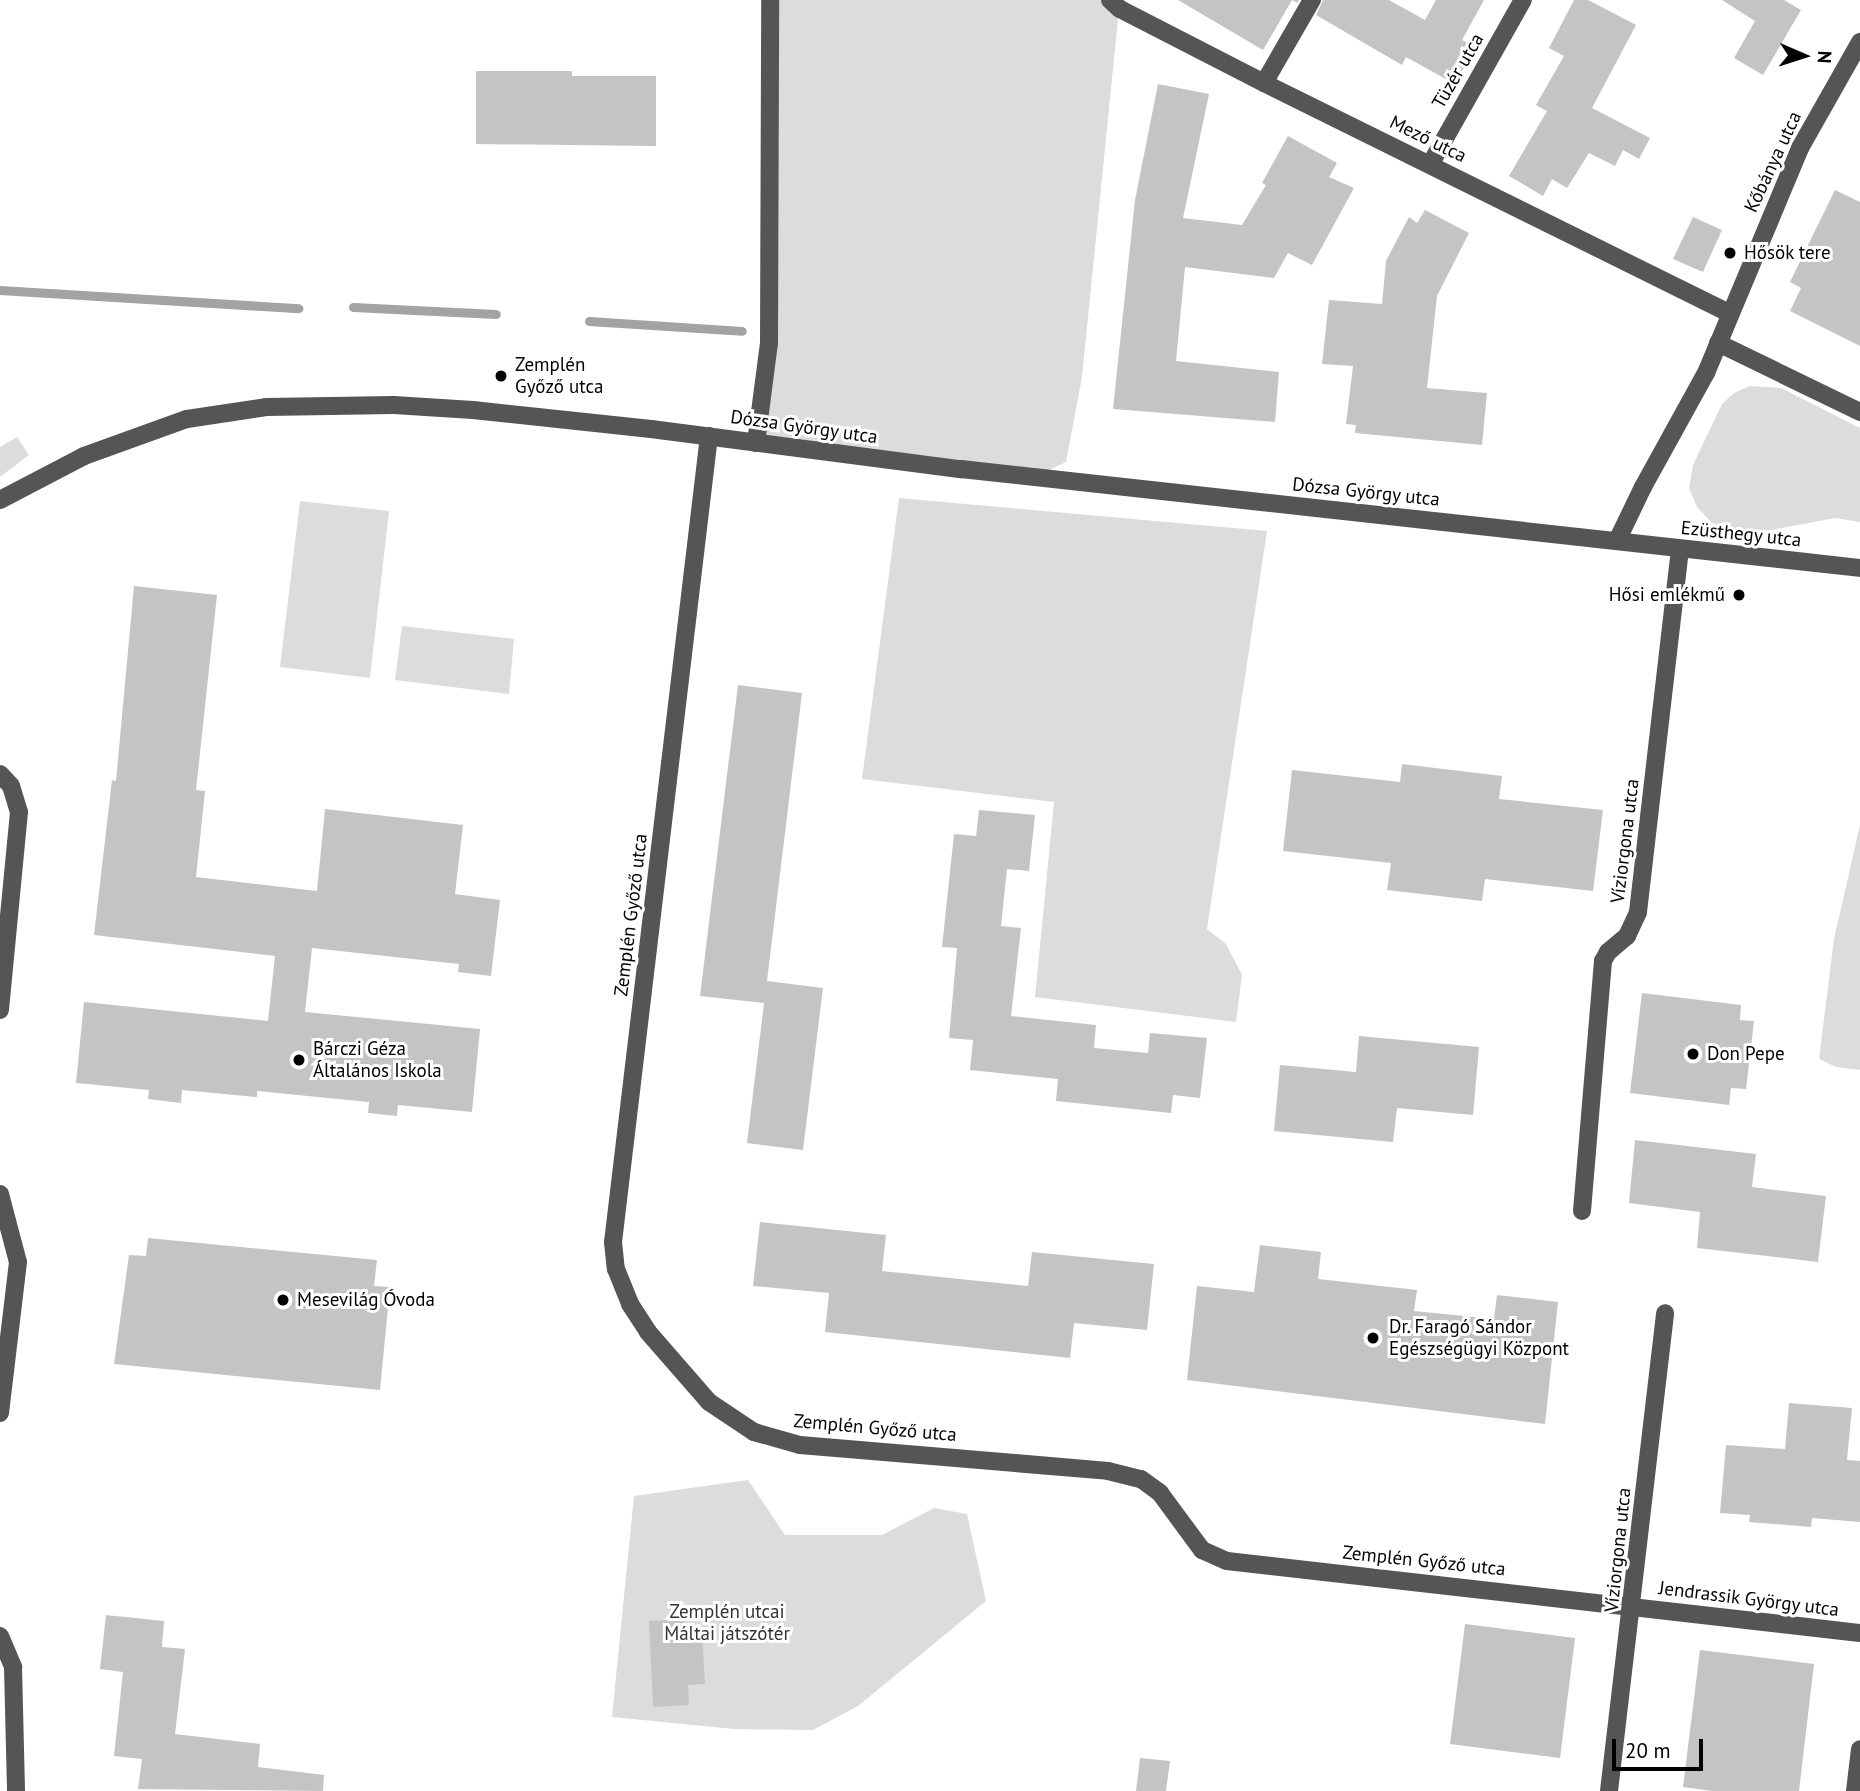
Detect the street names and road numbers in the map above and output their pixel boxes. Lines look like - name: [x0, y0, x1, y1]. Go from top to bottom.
- street label: Tüzér utca: [1427, 29, 1489, 113]
- street label: Kőbánya utca: [1740, 108, 1806, 216]
- street label: Mező utca: [1386, 111, 1470, 167]
- street label: Dózsa György utca: [729, 405, 879, 449]
- street label: Dózsa György utca: [1291, 473, 1441, 511]
- street label: Ezüsthegy utca: [1679, 516, 1803, 552]
- street label: Víziorgona utca: [1606, 778, 1644, 904]
- street label: Zemplén Győző utca: [610, 832, 652, 998]
- street label: Zemplén Győző utca: [792, 1410, 958, 1446]
- street label: Víziorgona utca: [1600, 1487, 1636, 1613]
- street label: Zemplén Győző utca: [1341, 1541, 1507, 1581]
- street label: Jendrassik György utca: [1657, 1577, 1841, 1621]

